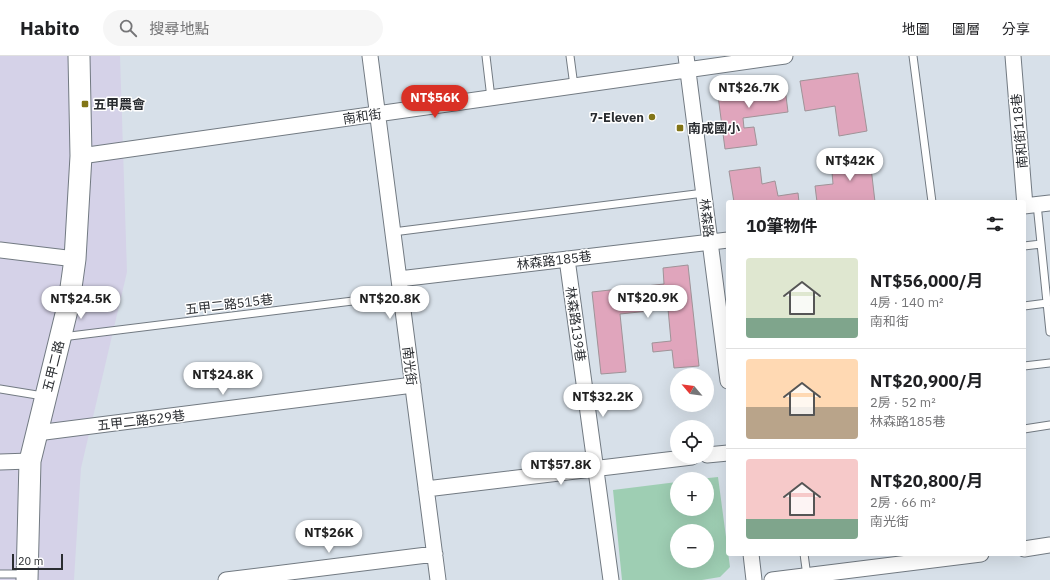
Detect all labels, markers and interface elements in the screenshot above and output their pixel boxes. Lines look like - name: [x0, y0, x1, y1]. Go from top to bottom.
- search box: [103, 10, 383, 46]
- text: Habito: [20, 16, 79, 40]
- icon: search: [117, 17, 139, 39]
- text: 搜尋地點: [149, 19, 210, 38]
- text: 地圖: [902, 20, 930, 38]
- text: 圖層: [952, 20, 980, 38]
- text: 分享: [1002, 20, 1030, 38]
- pin: NT$26.7K: [708, 75, 790, 109]
- text: NT$26.7K: [718, 79, 780, 96]
- pin: NT$56K: [402, 85, 468, 119]
- text: NT$56K: [410, 89, 460, 106]
- street label: 南和街118巷: [1008, 93, 1031, 169]
- place label: 五甲農會: [93, 96, 146, 113]
- marker: 五甲農會: [80, 99, 90, 109]
- street label: 南和街: [342, 105, 383, 128]
- place label: 7-Eleven: [590, 109, 644, 126]
- marker: 7-Eleven: [647, 112, 657, 122]
- place label: 南成國小: [688, 120, 741, 137]
- marker: 南成國小: [675, 123, 685, 133]
- pin: NT$42K: [817, 148, 883, 182]
- text: NT$42K: [825, 152, 875, 169]
- street label: 林森路: [696, 198, 717, 238]
- icon: filters: [984, 213, 1006, 235]
- text: 10筆物件: [746, 215, 817, 237]
- street label: 林森路185巷: [516, 247, 593, 274]
- text: NT$56,000/月: [870, 270, 984, 292]
- icon: home: [778, 274, 826, 322]
- pin: NT$20.9K: [607, 285, 689, 319]
- pin: NT$24.5K: [40, 286, 122, 320]
- pin: NT$20.8K: [349, 286, 431, 320]
- street label: 林森路139巷: [562, 286, 589, 363]
- text: NT$20.9K: [617, 289, 679, 306]
- text: NT$24.5K: [50, 290, 112, 307]
- text: NT$20.8K: [359, 290, 421, 307]
- street label: 五甲二路515巷: [184, 291, 274, 318]
- text: 4房 · 140 m²: [870, 294, 944, 311]
- text: 南和街: [870, 313, 909, 330]
- street label: 五甲二路: [39, 339, 68, 393]
- street label: 南光街: [399, 346, 420, 386]
- pin: NT$24.8K: [182, 362, 264, 396]
- text: NT$24.8K: [192, 366, 254, 383]
- north arrow: [670, 368, 714, 412]
- map controls: [670, 368, 714, 568]
- text: NT$20,900/月: [870, 370, 984, 392]
- icon: home: [778, 375, 826, 423]
- pin: NT$32.2K: [562, 384, 644, 418]
- text: NT$32.2K: [572, 388, 634, 405]
- text: 2房 · 52 m²: [870, 394, 936, 411]
- street label: 五甲二路529巷: [96, 407, 186, 434]
- text: 林森路185巷: [870, 413, 945, 430]
- button: locate: [670, 420, 714, 464]
- pin: NT$57.8K: [520, 452, 602, 486]
- text: NT$57.8K: [530, 456, 592, 473]
- text: NT$20,800/月: [870, 470, 984, 492]
- button: +: [670, 472, 714, 516]
- icon: home: [778, 475, 826, 523]
- text: 2房 · 66 m²: [870, 494, 936, 511]
- text: 南光街: [870, 513, 909, 530]
- pin: NT$26K: [296, 520, 362, 554]
- text: NT$26K: [304, 524, 354, 541]
- button: −: [670, 524, 714, 568]
- scale bar: [12, 552, 63, 571]
- text: 20 m: [18, 554, 43, 568]

